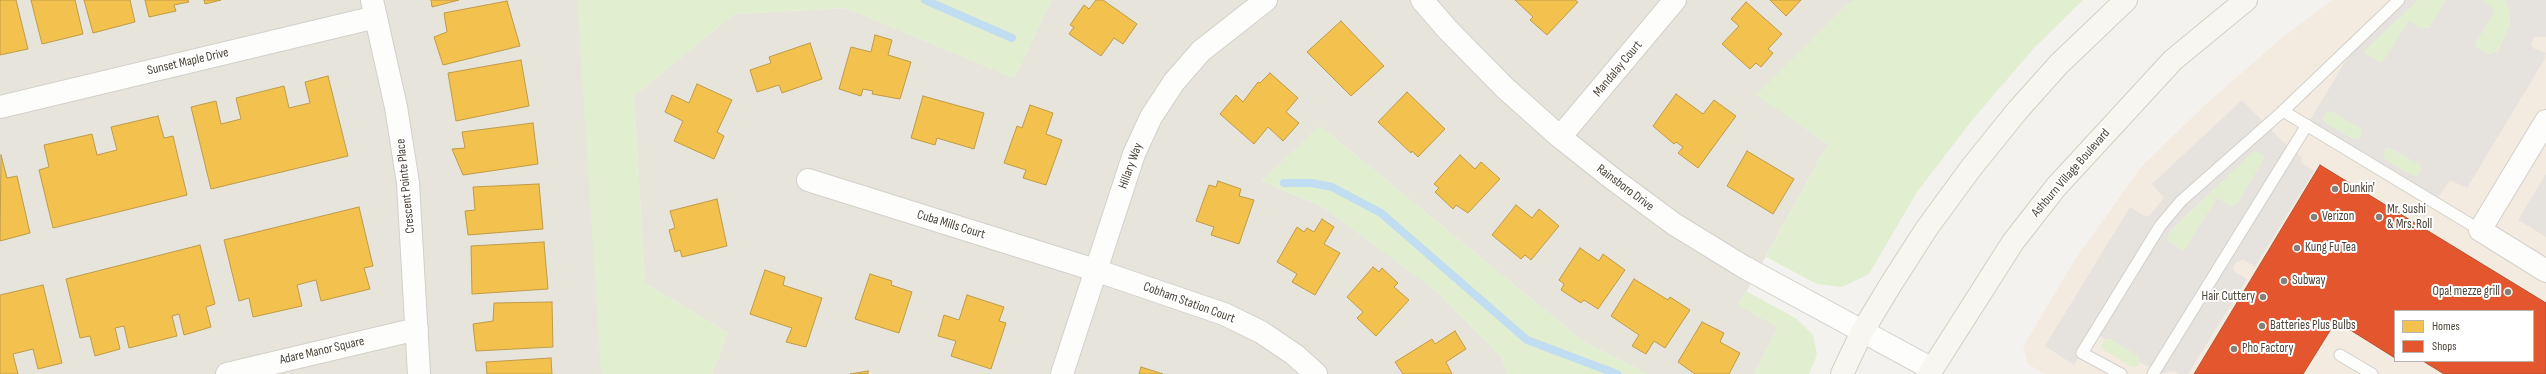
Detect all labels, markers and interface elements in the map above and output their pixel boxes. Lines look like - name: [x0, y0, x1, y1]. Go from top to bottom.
- street label: Mandalay Court: [1590, 38, 1646, 100]
- street label: Sunset Maple Drive: [146, 45, 230, 79]
- street label: Ashburn Village Boulevard: [2029, 126, 2113, 220]
- street label: Crescent Pointe Place: [393, 138, 419, 234]
- street label: Hillary Way: [1115, 141, 1147, 191]
- street label: Rainsboro Drive: [1593, 161, 1657, 215]
- place label: Dunkin': [2343, 181, 2375, 197]
- marker: Dunkin': [2330, 184, 2340, 194]
- place label: Mr. Sushi & Mrs. Roll: [2387, 202, 2432, 233]
- street label: Cuba Mills Court: [915, 207, 987, 243]
- place label: Verizon: [2322, 209, 2354, 225]
- marker: Verizon: [2309, 212, 2319, 222]
- marker: Mr. Sushi & Mrs. Roll: [2374, 212, 2384, 222]
- place label: Kung Fu Tea: [2305, 240, 2356, 256]
- marker: Kung Fu Tea: [2292, 243, 2302, 253]
- place label: Subway: [2292, 273, 2325, 289]
- marker: Subway: [2279, 276, 2289, 286]
- street label: Cobham Station Court: [1141, 279, 1237, 327]
- place label: Opa! mezze grill: [2433, 284, 2500, 300]
- marker: Opa! mezze grill: [2503, 287, 2513, 297]
- place label: Hair Cuttery: [2202, 289, 2255, 305]
- marker: Hair Cuttery: [2258, 292, 2268, 302]
- legend: [2394, 310, 2534, 362]
- place label: Batteries Plus Bulbs: [2270, 318, 2356, 334]
- text: Homes: [2432, 319, 2460, 334]
- marker: Batteries Plus Bulbs: [2257, 321, 2267, 331]
- street label: Adare Manor Square: [278, 334, 366, 368]
- text: Shops: [2432, 339, 2457, 354]
- place label: Pho Factory: [2242, 341, 2293, 357]
- marker: Pho Factory: [2229, 344, 2239, 354]

